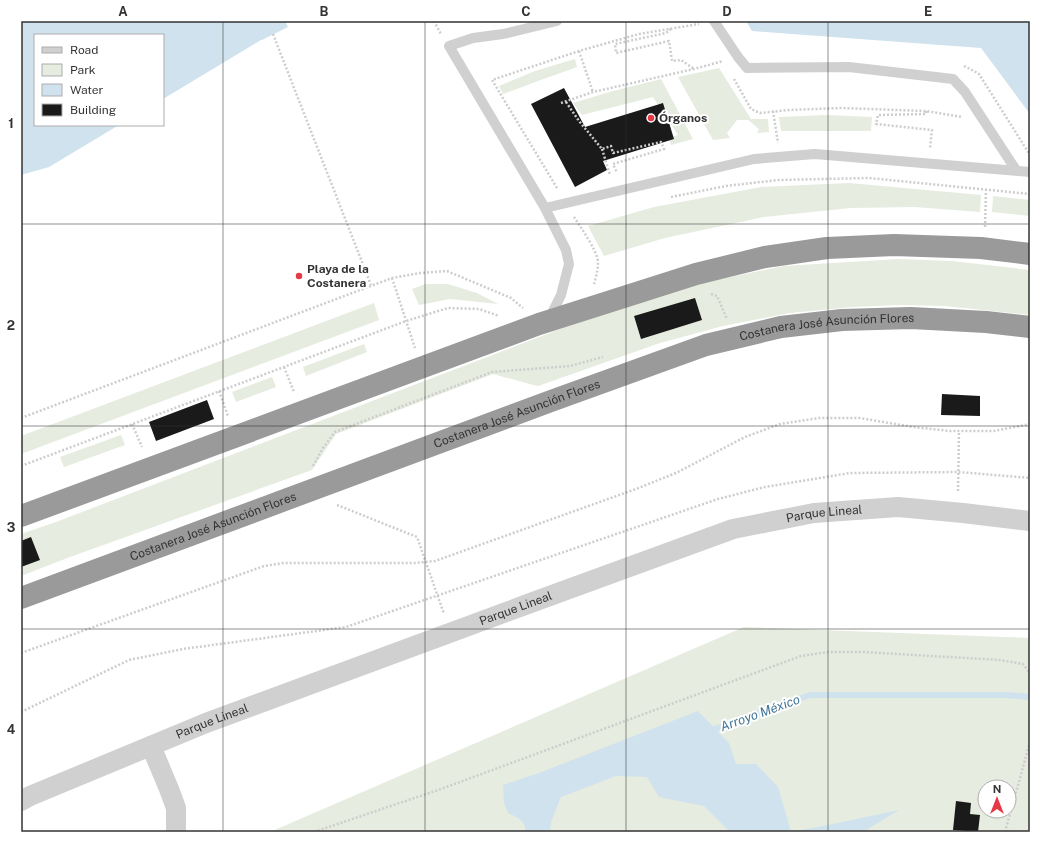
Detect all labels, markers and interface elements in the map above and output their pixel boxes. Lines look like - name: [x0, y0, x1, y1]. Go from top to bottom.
- text: A: [118, 4, 128, 19]
- text: B: [320, 4, 329, 19]
- text: C: [521, 4, 531, 19]
- text: D: [722, 4, 732, 19]
- text: E: [924, 4, 932, 19]
- legend: [34, 34, 164, 126]
- text: Road: [70, 43, 98, 57]
- text: Park: [70, 63, 96, 77]
- text: Water: [70, 83, 104, 97]
- text: Building: [70, 103, 116, 117]
- place label: Órganos: [659, 111, 707, 125]
- marker: Órganos: [646, 113, 656, 123]
- text: 1: [8, 116, 14, 131]
- place label: Playa de la Costanera: [307, 262, 369, 290]
- marker: Playa de la Costanera: [294, 271, 304, 281]
- street label: Costanera José Asunción Flores: [738, 311, 915, 344]
- text: 2: [7, 318, 15, 333]
- street label: Costanera José Asunción Flores: [432, 377, 602, 451]
- street label: Costanera José Asunción Flores: [128, 489, 298, 564]
- street label: Parque Lineal: [785, 503, 863, 525]
- text: 3: [7, 520, 16, 535]
- street label: Parque Lineal: [477, 589, 554, 628]
- water label: Arroyo México: [718, 692, 802, 734]
- street label: Parque Lineal: [174, 701, 250, 742]
- text: 4: [7, 722, 16, 737]
- north arrow: [977, 779, 1017, 819]
- text: N: [993, 783, 1001, 795]

